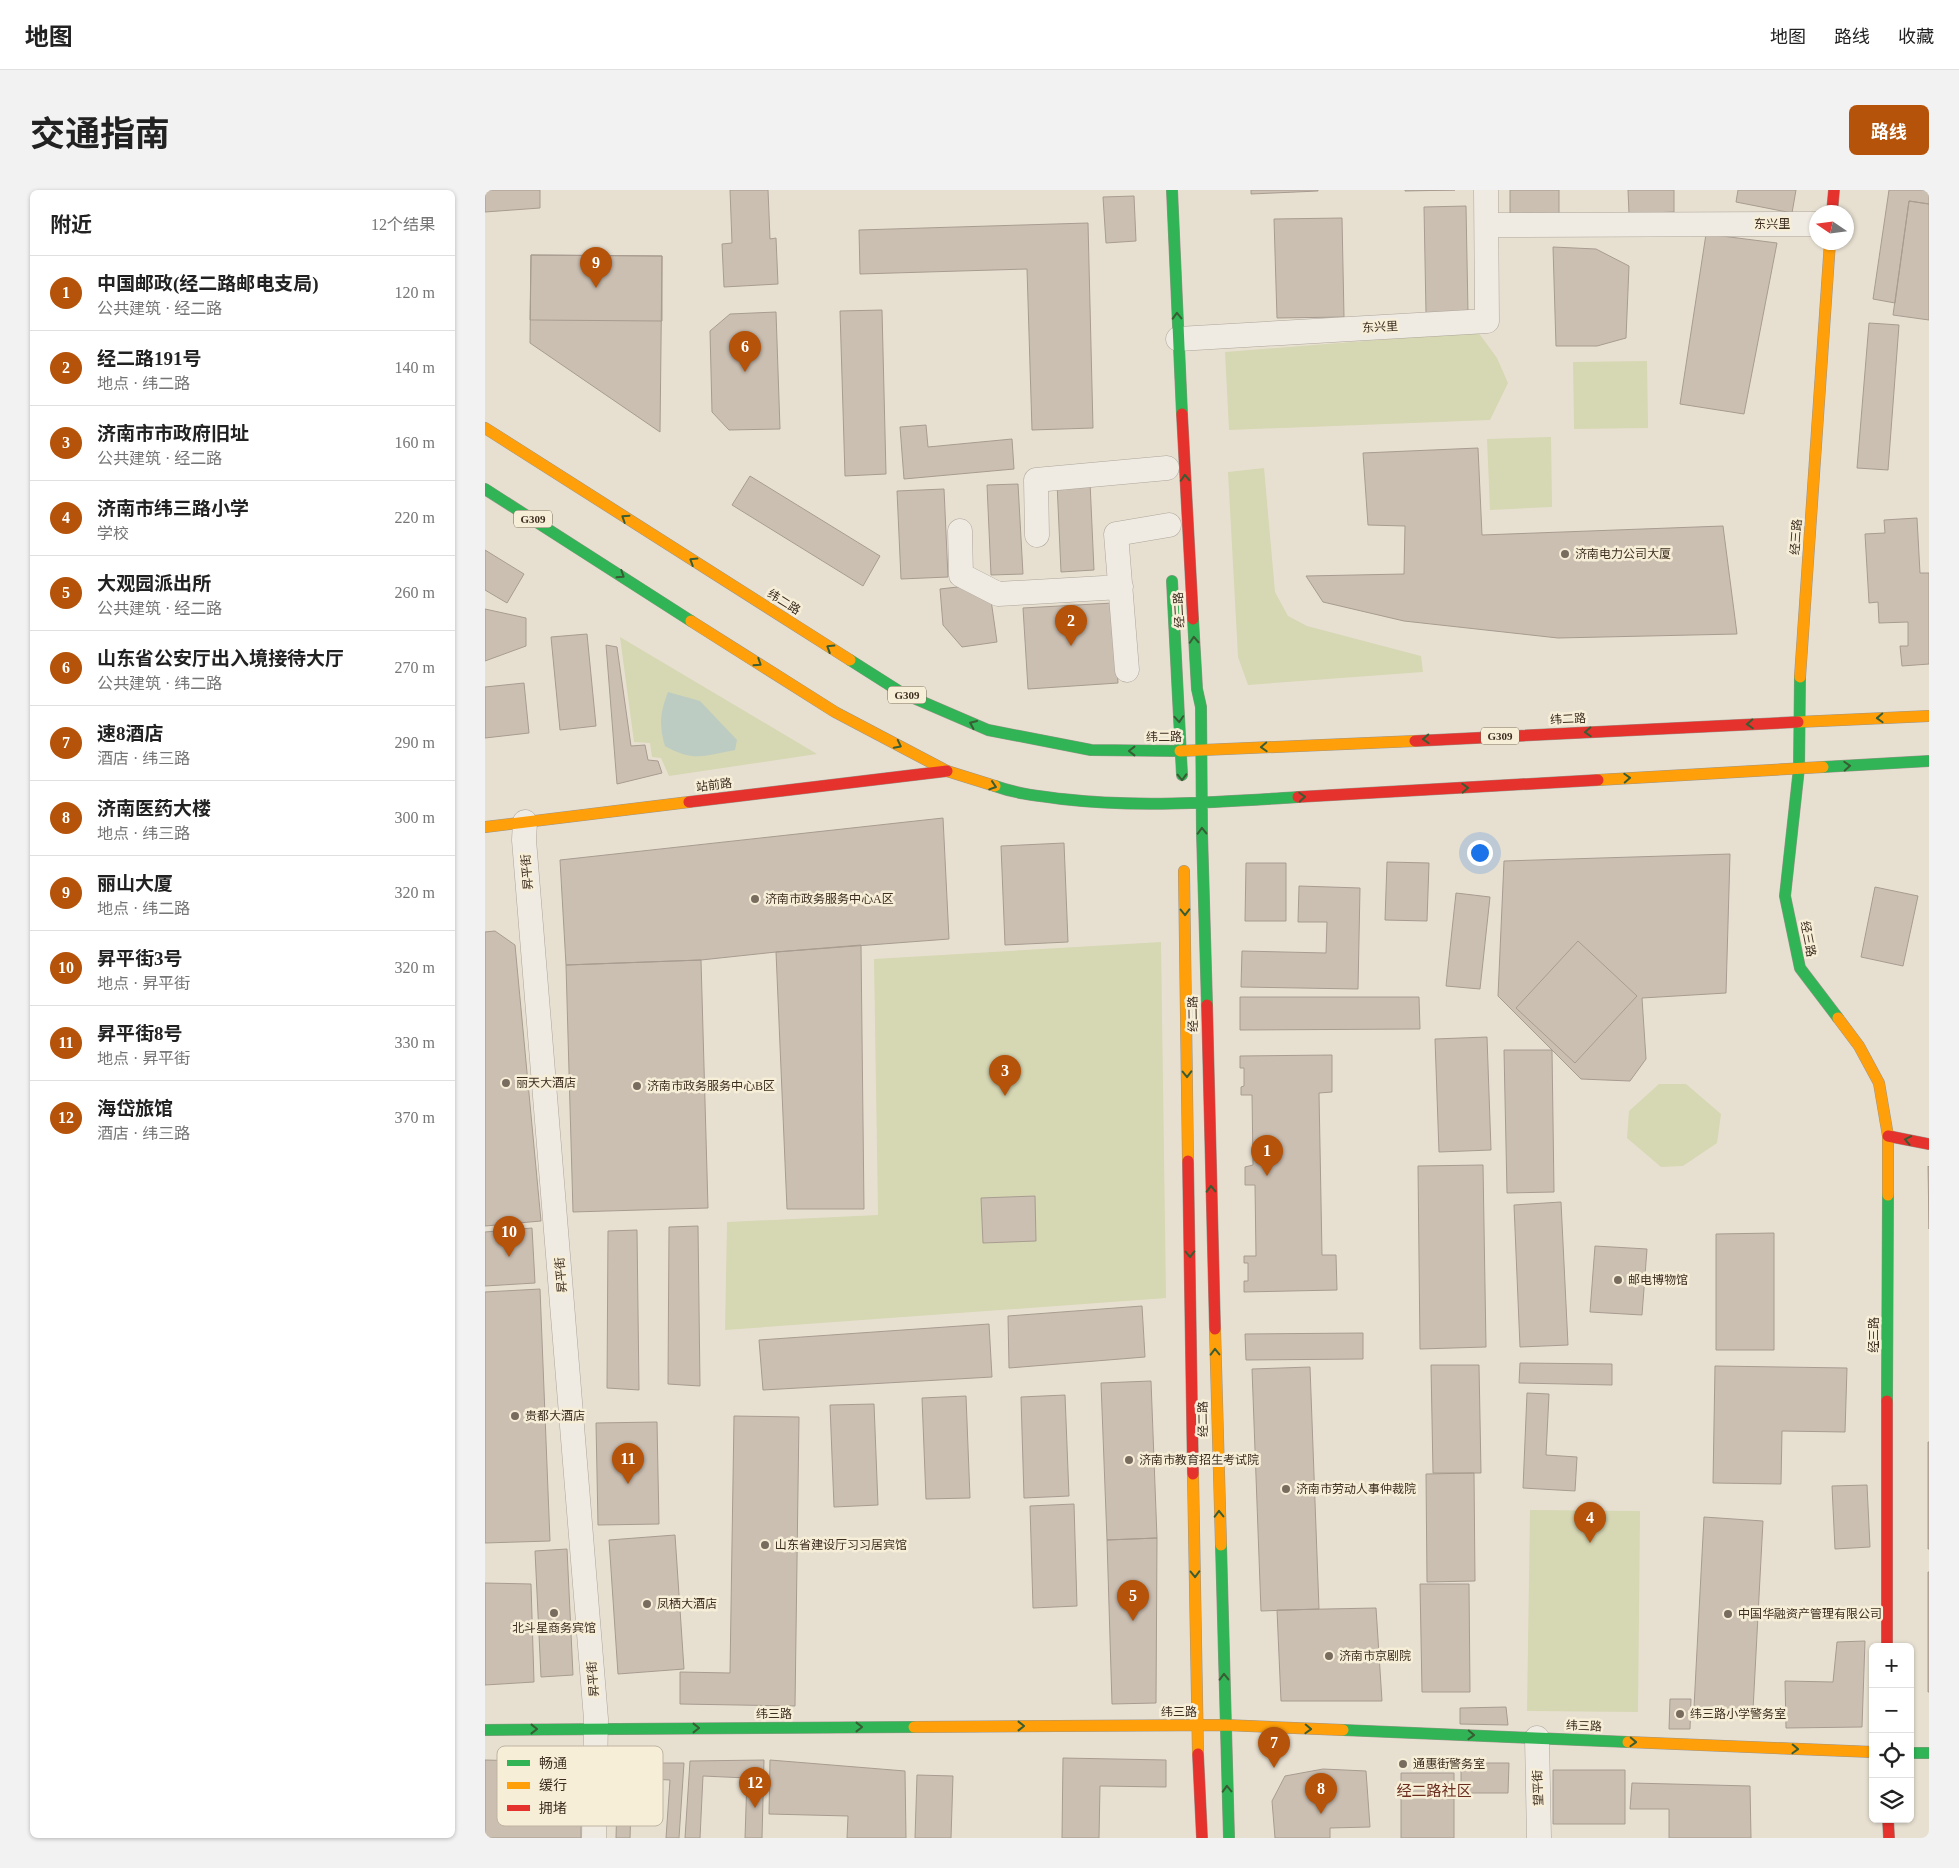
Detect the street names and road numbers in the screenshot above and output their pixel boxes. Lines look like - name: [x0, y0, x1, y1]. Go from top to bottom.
- street label: 东兴里: [1754, 217, 1790, 231]
- street label: 东兴里: [1362, 319, 1398, 335]
- road number: G309: [514, 510, 552, 528]
- street label: 经三路: [1788, 519, 1804, 555]
- street label: 纬二路: [765, 587, 803, 617]
- street label: 经二路: [1171, 592, 1187, 628]
- road number: G309: [888, 686, 926, 704]
- street label: 纬二路: [1550, 711, 1586, 727]
- road number: G309: [1481, 728, 1519, 744]
- street label: 纬二路: [1146, 730, 1182, 744]
- street label: 站前路: [695, 776, 733, 794]
- street label: 昇平街: [518, 853, 536, 891]
- street label: 经三路: [1798, 920, 1818, 958]
- street label: 经二路: [1186, 996, 1200, 1032]
- street label: 昇平街: [552, 1256, 570, 1294]
- street label: 经三路: [1867, 1317, 1881, 1353]
- street label: 经二路: [1196, 1401, 1210, 1437]
- street label: 昇平街: [584, 1660, 602, 1698]
- street label: 纬三路: [1161, 1705, 1197, 1719]
- street label: 纬三路: [756, 1707, 792, 1721]
- street label: 纬三路: [1566, 1718, 1602, 1734]
- street label: 望平街: [1530, 1770, 1546, 1806]

